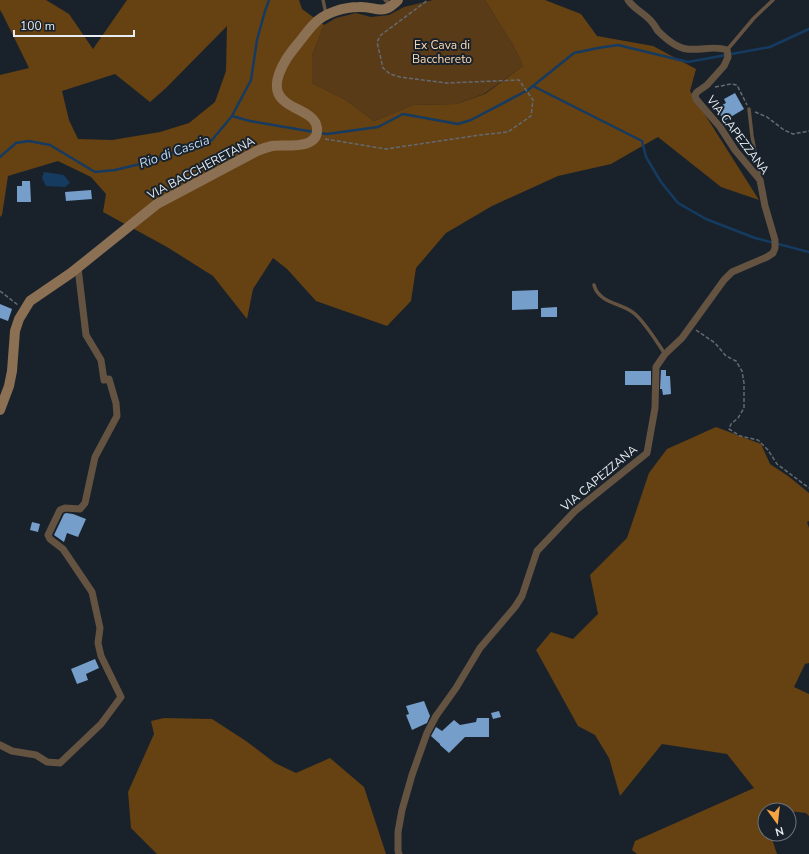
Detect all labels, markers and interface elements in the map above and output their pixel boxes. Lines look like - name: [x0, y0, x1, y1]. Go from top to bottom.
- scale bar: [14, 12, 134, 38]
- text: 100 m: [20, 18, 55, 34]
- park label: Ex Cava di Bacchereto: [412, 37, 472, 67]
- street label: VIA CAPEZZANA: [702, 92, 773, 178]
- water label: Rio di Cascia: [137, 131, 212, 173]
- street label: VIA BACCHERETANA: [144, 133, 258, 204]
- street label: VIA CAPEZZANA: [557, 441, 641, 515]
- north arrow: [757, 802, 797, 842]
- text: N: [774, 823, 785, 839]

